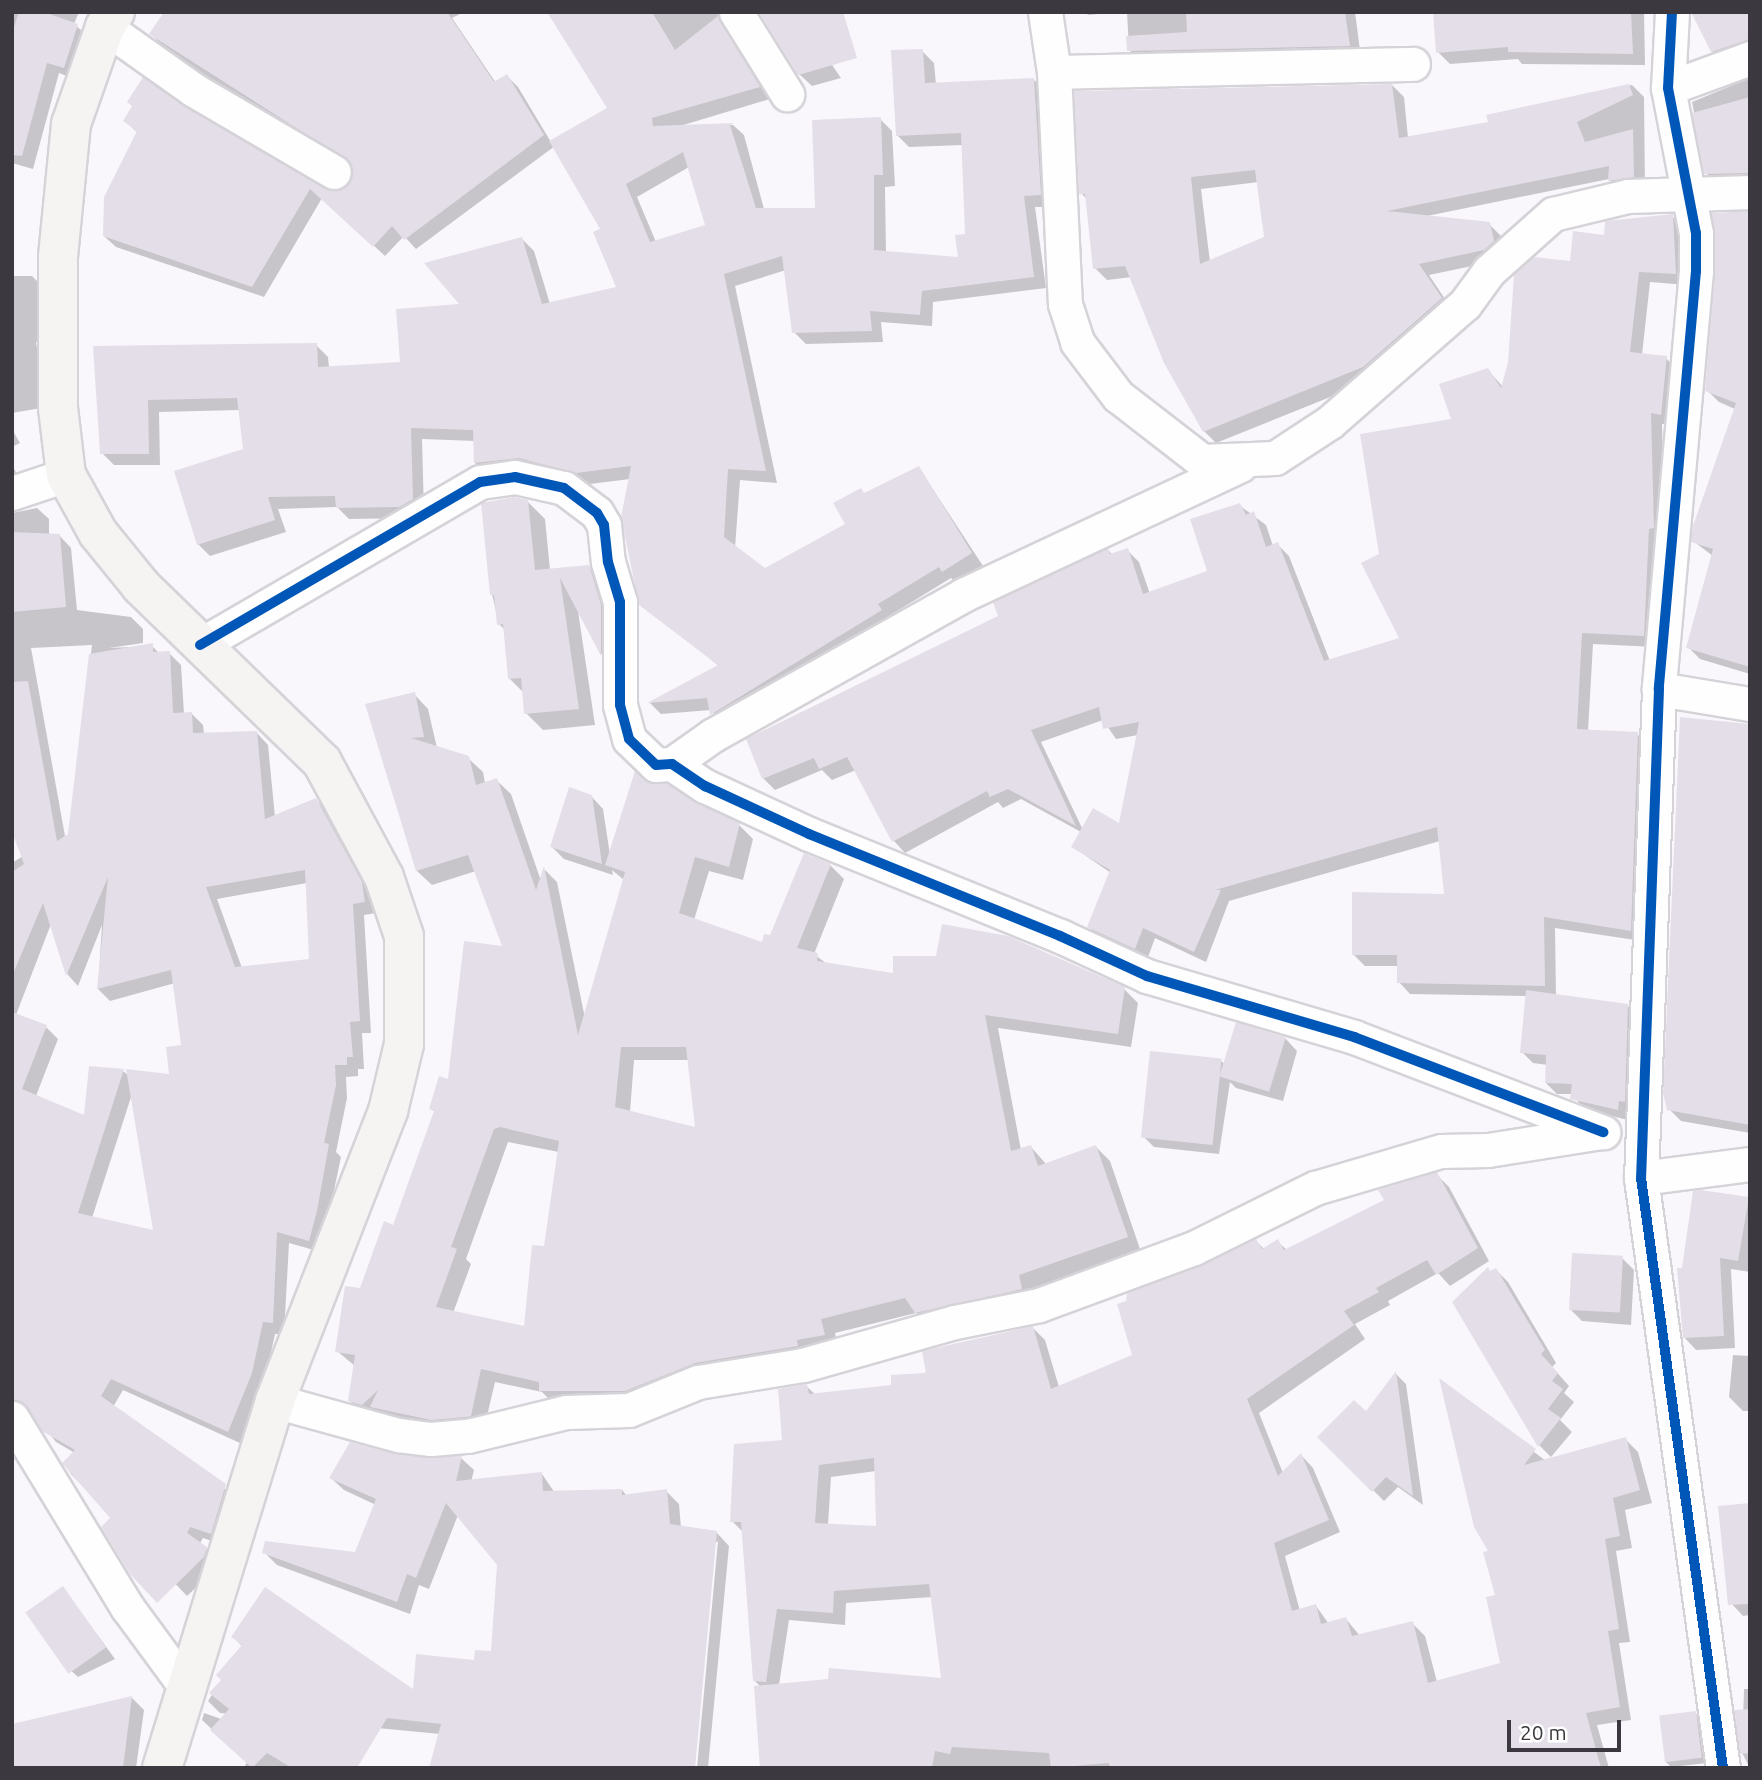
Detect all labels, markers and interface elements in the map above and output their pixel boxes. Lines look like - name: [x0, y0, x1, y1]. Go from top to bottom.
- scale bar: [1510, 1706, 1624, 1750]
- text: 20 m: [1520, 1720, 1567, 1744]

